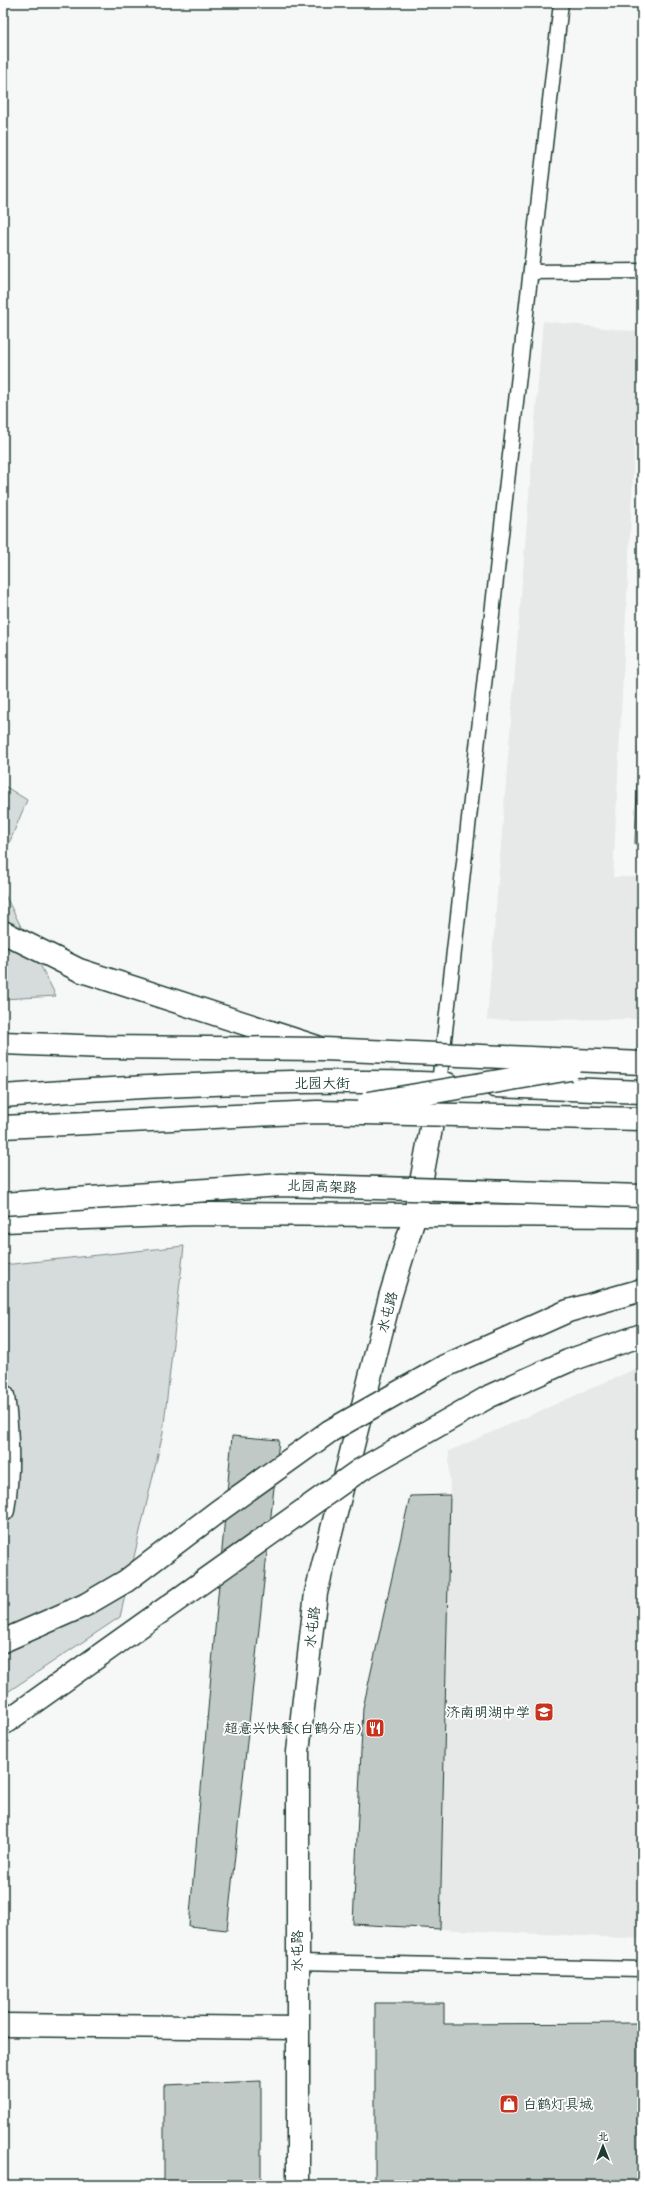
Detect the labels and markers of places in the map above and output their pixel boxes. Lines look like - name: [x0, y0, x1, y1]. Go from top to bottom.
- school or university icon: 济南明湖中学: [533, 1701, 555, 1723]
- place label: 济南明湖中学: [446, 1704, 530, 1722]
- restaurant icon: 超意兴快餐(白鹤分店): [364, 1717, 386, 1739]
- place label: 超意兴快餐(白鹤分店): [224, 1720, 361, 1738]
- shop icon: 白鹤灯具城: [498, 2093, 520, 2115]
- place label: 白鹤灯具城: [523, 2096, 593, 2114]

